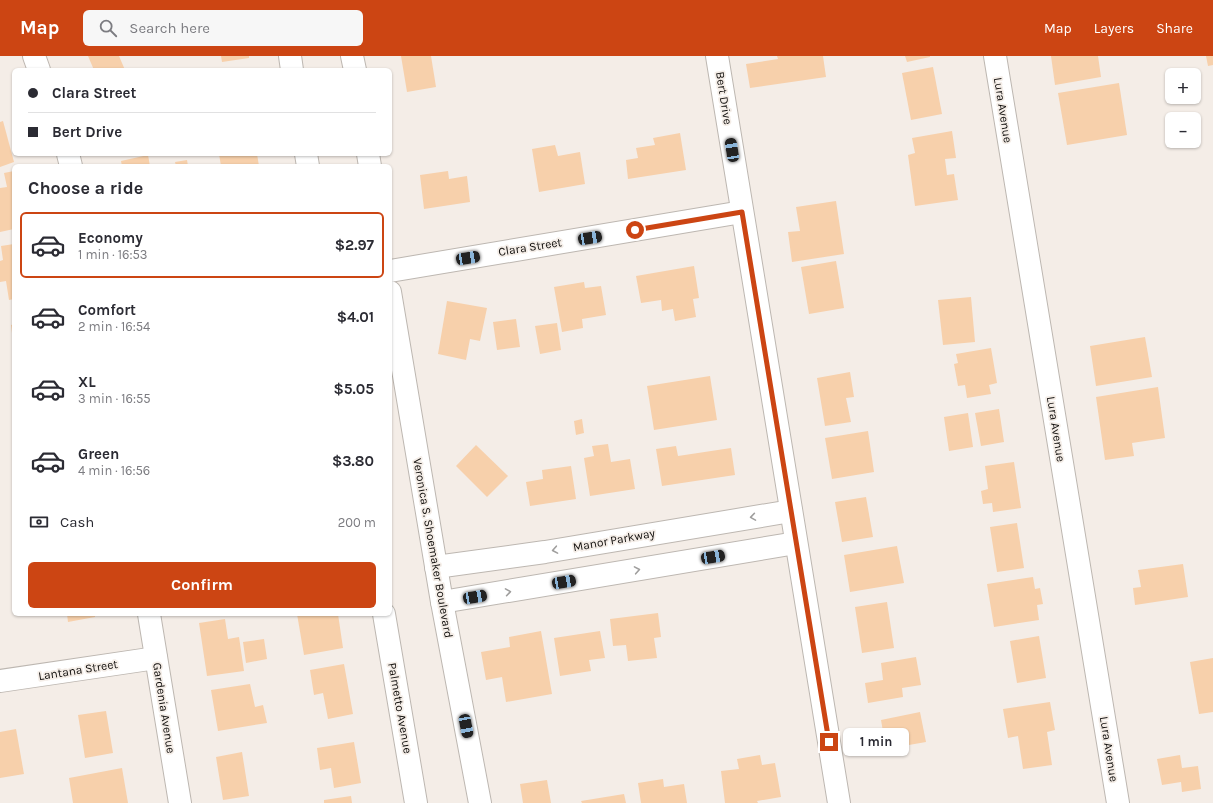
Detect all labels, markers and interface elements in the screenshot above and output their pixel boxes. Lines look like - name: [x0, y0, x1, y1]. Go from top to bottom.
- search box: [83, 10, 363, 46]
- text: Map: [20, 17, 59, 39]
- icon: search: [97, 17, 119, 39]
- text: Search here: [129, 19, 210, 37]
- text: Map: [1044, 20, 1072, 37]
- text: Layers: [1094, 20, 1134, 37]
- text: Share: [1156, 20, 1193, 37]
- map controls: [1165, 68, 1201, 148]
- button: +: [1165, 68, 1201, 104]
- street label: Bert Drive: [713, 71, 735, 125]
- street label: Lura Avenue: [991, 76, 1015, 144]
- text: Clara Street: [52, 84, 137, 102]
- button: −: [1165, 112, 1201, 148]
- text: Bert Drive: [52, 123, 122, 141]
- car: [724, 137, 740, 163]
- text: Choose a ride: [28, 177, 143, 199]
- route start: [626, 221, 644, 239]
- icon: car: [30, 227, 66, 263]
- text: Economy: [78, 229, 143, 247]
- car: [577, 230, 603, 246]
- street label: Clara Street: [497, 235, 563, 259]
- text: $2.97: [335, 236, 374, 254]
- text: 1 min · 16:53: [78, 247, 148, 262]
- car: [455, 250, 481, 266]
- icon: car: [30, 299, 66, 335]
- text: Comfort: [78, 301, 136, 319]
- text: $4.01: [337, 308, 374, 326]
- text: 2 min · 16:54: [78, 319, 150, 334]
- icon: car: [30, 371, 66, 407]
- text: XL: [78, 373, 96, 391]
- text: $5.05: [333, 380, 374, 398]
- text: 3 min · 16:55: [78, 391, 151, 406]
- street label: Lura Avenue: [1044, 395, 1068, 463]
- icon: car: [30, 443, 66, 479]
- text: Green: [78, 445, 119, 463]
- text: $3.80: [332, 452, 374, 470]
- street label: Veronica S. Shoemaker Boulevard: [410, 457, 456, 639]
- text: 4 min · 16:56: [78, 463, 150, 478]
- icon: cash: [28, 511, 50, 533]
- one-way arrow: [749, 512, 756, 521]
- text: Cash: [60, 513, 94, 531]
- text: 200 m: [338, 515, 376, 530]
- street label: Manor Parkway: [572, 526, 656, 554]
- one-way arrow: [552, 545, 558, 554]
- car: [700, 549, 726, 565]
- button: Confirm: [28, 562, 376, 608]
- one-way arrow: [633, 567, 640, 575]
- car: [551, 574, 577, 590]
- one-way arrow: [505, 588, 511, 596]
- car: [462, 589, 488, 605]
- street label: Lantana Street: [37, 657, 119, 683]
- street label: Gardenia Avenue: [150, 662, 178, 754]
- street label: Palmetto Avenue: [385, 662, 415, 754]
- car: [458, 713, 474, 739]
- street label: Lura Avenue: [1097, 715, 1121, 783]
- callout: 1 min: [843, 728, 909, 756]
- route end: [820, 733, 838, 751]
- text: 1 min: [860, 734, 892, 749]

